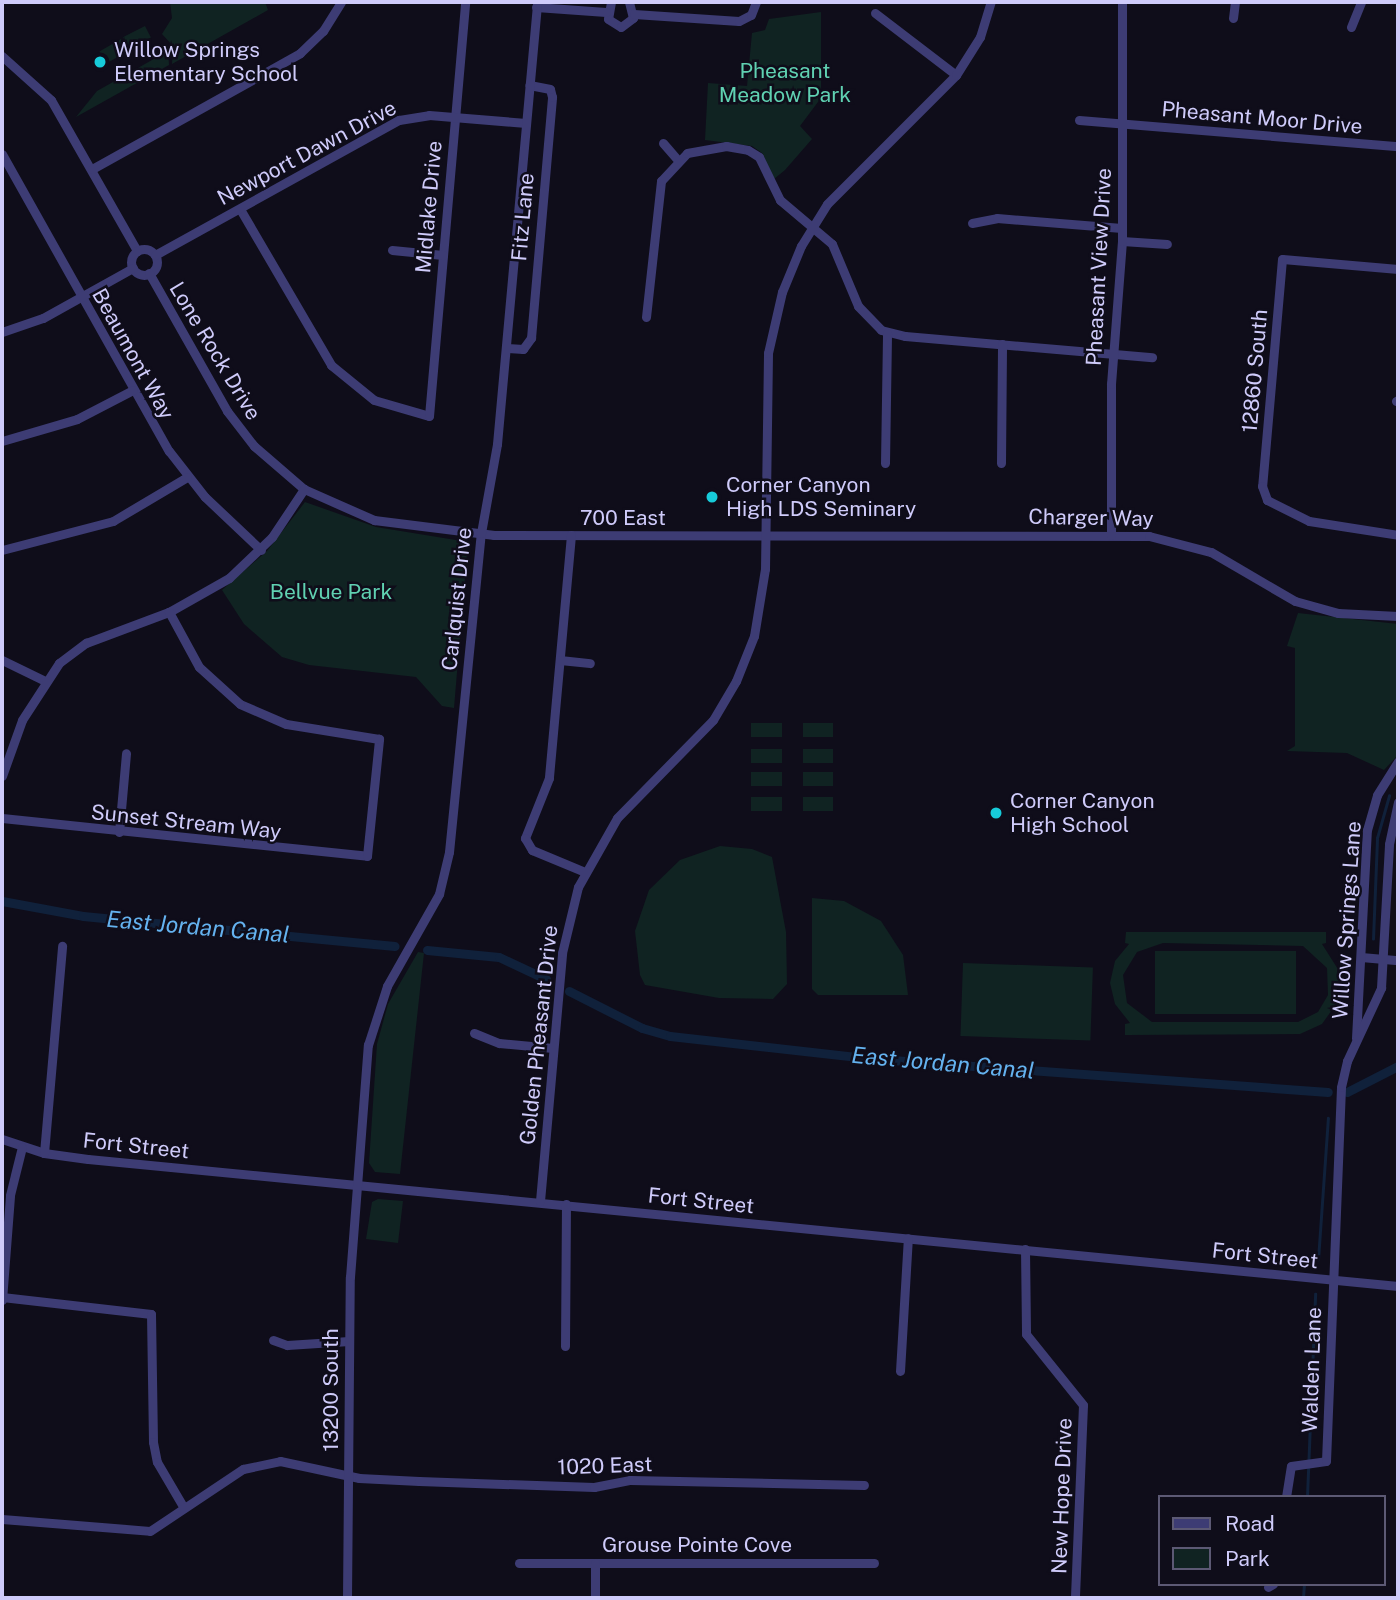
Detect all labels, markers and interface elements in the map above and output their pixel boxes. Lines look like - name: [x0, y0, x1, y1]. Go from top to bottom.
- place label: Willow Springs Elementary School: [114, 37, 298, 87]
- marker: Willow Springs Elementary School: [92, 54, 108, 70]
- park label: Pheasant Meadow Park: [719, 58, 851, 108]
- street label: Newport Dawn Drive: [213, 95, 401, 211]
- street label: Pheasant Moor Drive: [1160, 97, 1364, 139]
- street label: Midlake Drive: [411, 140, 447, 274]
- street label: Pheasant View Drive: [1081, 167, 1117, 367]
- street label: Fitz Lane: [507, 172, 539, 262]
- street label: Lone Rock Drive: [164, 277, 266, 425]
- street label: Beaumont Way: [86, 284, 180, 424]
- street label: 12860 South: [1237, 308, 1273, 434]
- place label: Corner Canyon High LDS Seminary: [726, 472, 916, 522]
- marker: Corner Canyon High LDS Seminary: [704, 489, 720, 505]
- street label: Charger Way: [1028, 504, 1154, 532]
- street label: 700 East: [580, 505, 666, 531]
- street label: Carlquist Drive: [437, 526, 477, 672]
- park label: Bellvue Park: [270, 579, 392, 605]
- place label: Corner Canyon High School: [1010, 788, 1155, 838]
- street label: Sunset Stream Way: [89, 799, 283, 845]
- marker: Corner Canyon High School: [988, 805, 1004, 821]
- street label: Willow Springs Lane: [1328, 820, 1366, 1020]
- water label: East Jordan Canal: [105, 905, 291, 949]
- street label: Golden Pheasant Drive: [515, 924, 563, 1146]
- water label: East Jordan Canal: [850, 1041, 1036, 1085]
- street label: Fort Street: [82, 1128, 190, 1164]
- street label: Fort Street: [647, 1183, 755, 1219]
- street label: Fort Street: [1211, 1238, 1319, 1274]
- street label: Walden Lane: [1297, 1307, 1327, 1433]
- street label: 13200 South: [318, 1328, 344, 1452]
- street label: New Hope Drive: [1047, 1417, 1077, 1575]
- street label: 1020 East: [557, 1452, 653, 1480]
- legend: [1158, 1495, 1386, 1586]
- text: Road: [1225, 1511, 1275, 1536]
- street label: Grouse Pointe Cove: [602, 1532, 792, 1558]
- text: Park: [1225, 1546, 1270, 1571]

